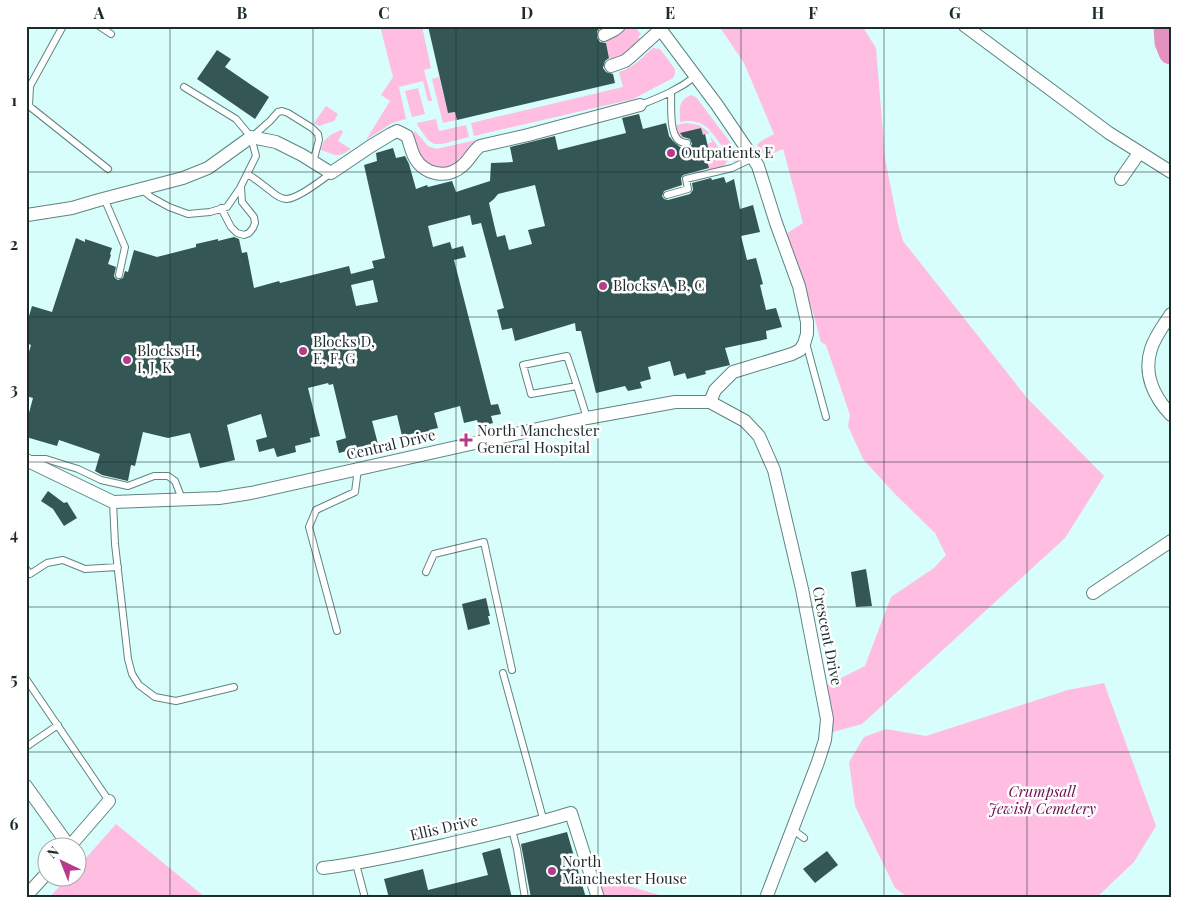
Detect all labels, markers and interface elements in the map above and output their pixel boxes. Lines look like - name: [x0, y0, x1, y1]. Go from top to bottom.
- text: A: [93, 2, 105, 23]
- text: B: [237, 2, 248, 23]
- text: C: [378, 2, 390, 23]
- text: D: [521, 2, 533, 23]
- text: E: [665, 2, 675, 23]
- text: F: [808, 2, 818, 23]
- text: G: [949, 2, 961, 23]
- text: H: [1092, 2, 1105, 23]
- text: 1: [11, 89, 17, 110]
- place label: Outpatients E: [681, 142, 773, 162]
- marker: Outpatients E: [665, 147, 677, 159]
- text: 2: [10, 233, 18, 254]
- place label: Blocks A, B, C: [613, 275, 704, 295]
- marker: Blocks A, B, C: [597, 280, 609, 292]
- place label: Blocks D, E, F, G: [313, 331, 375, 368]
- place label: Blocks H, I, J, K: [137, 340, 200, 377]
- marker: Blocks D, E, F, G: [297, 345, 309, 357]
- marker: Blocks H, I, J, K: [121, 354, 133, 366]
- text: 3: [10, 378, 18, 399]
- place label: North Manchester General Hospital: [477, 420, 600, 457]
- street label: Central Drive: [344, 424, 437, 464]
- marker: North Manchester General Hospital: [459, 433, 473, 447]
- text: 4: [10, 523, 18, 544]
- street label: Crescent Drive: [809, 585, 847, 687]
- text: 5: [10, 668, 18, 689]
- park label: Crumpsall Jewish Cemetery: [988, 781, 1096, 818]
- street label: Ellis Drive: [408, 809, 480, 845]
- text: 6: [10, 813, 19, 834]
- north arrow: [38, 836, 88, 886]
- text: N: [43, 842, 63, 863]
- place label: North Manchester House: [562, 851, 687, 888]
- marker: North Manchester House: [546, 865, 558, 877]

